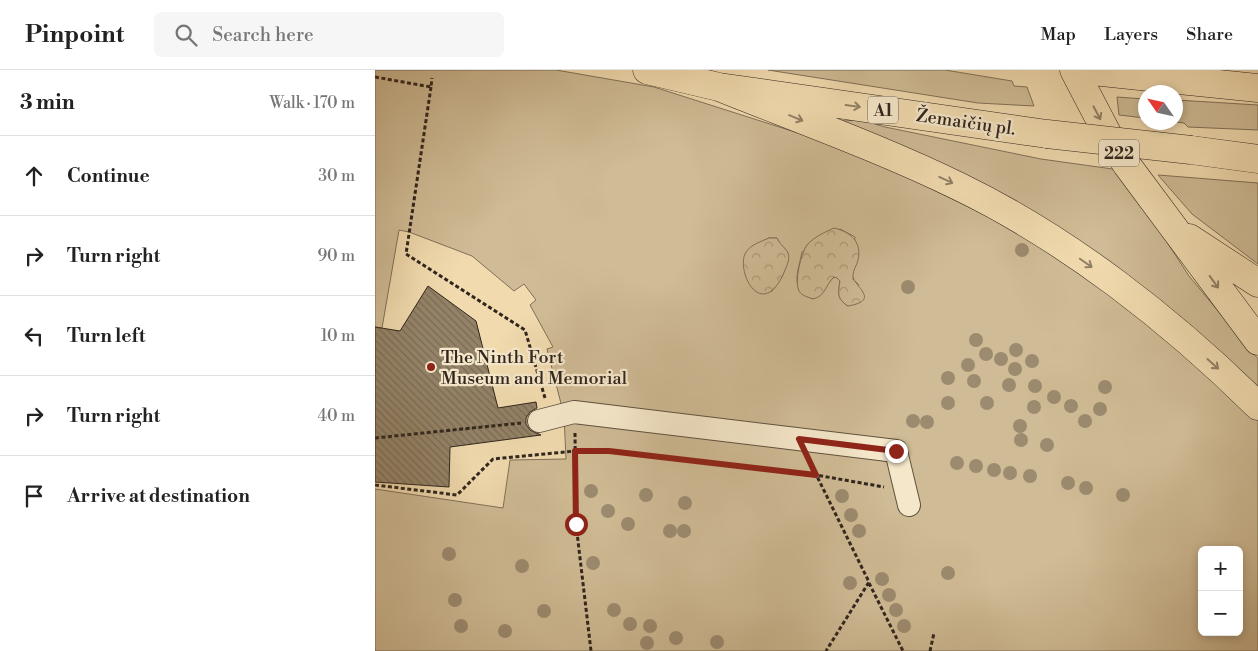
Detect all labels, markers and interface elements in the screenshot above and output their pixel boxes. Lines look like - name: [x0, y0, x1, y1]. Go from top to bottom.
- search box: [154, 12, 504, 57]
- text: Pinpoint: [25, 20, 124, 50]
- icon: search: [172, 21, 200, 49]
- text: Search here: [212, 23, 314, 47]
- text: Map: [1041, 23, 1076, 46]
- text: Layers: [1104, 23, 1158, 46]
- text: Share: [1186, 23, 1233, 46]
- north arrow: [1138, 85, 1183, 130]
- text: 3 min: [20, 90, 75, 116]
- text: Walk · 170 m: [269, 93, 355, 113]
- road number: A1: [868, 96, 898, 124]
- one-way arrow: [845, 101, 861, 111]
- street label: Žemaičių pl.: [915, 104, 1017, 141]
- one-way arrow: [1092, 106, 1102, 121]
- one-way arrow: [789, 114, 804, 123]
- road number: 222: [1099, 140, 1139, 166]
- icon: ahead: [20, 162, 48, 190]
- text: Continue: [67, 164, 150, 188]
- text: 30 m: [318, 166, 355, 186]
- one-way arrow: [938, 176, 953, 186]
- icon: right: [20, 242, 48, 270]
- text: Turn right: [67, 244, 160, 268]
- text: 90 m: [317, 246, 355, 266]
- one-way arrow: [1079, 258, 1093, 268]
- one-way arrow: [1209, 275, 1219, 289]
- icon: left: [20, 322, 48, 350]
- text: Turn left: [67, 324, 146, 348]
- text: 10 m: [321, 326, 355, 346]
- place label: The Ninth Fort Museum and Memorial: [441, 346, 628, 390]
- one-way arrow: [1206, 358, 1219, 370]
- marker: The Ninth Fort Museum and Memorial: [425, 361, 437, 373]
- icon: right: [20, 402, 48, 430]
- text: Turn right: [67, 404, 160, 428]
- text: 40 m: [318, 406, 355, 426]
- route end: [885, 440, 908, 463]
- icon: arrive: [20, 482, 48, 510]
- text: Arrive at destination: [67, 484, 250, 508]
- route start: [565, 513, 588, 536]
- map controls: [1198, 546, 1243, 636]
- button: +: [1198, 546, 1243, 591]
- button: −: [1198, 591, 1243, 636]

